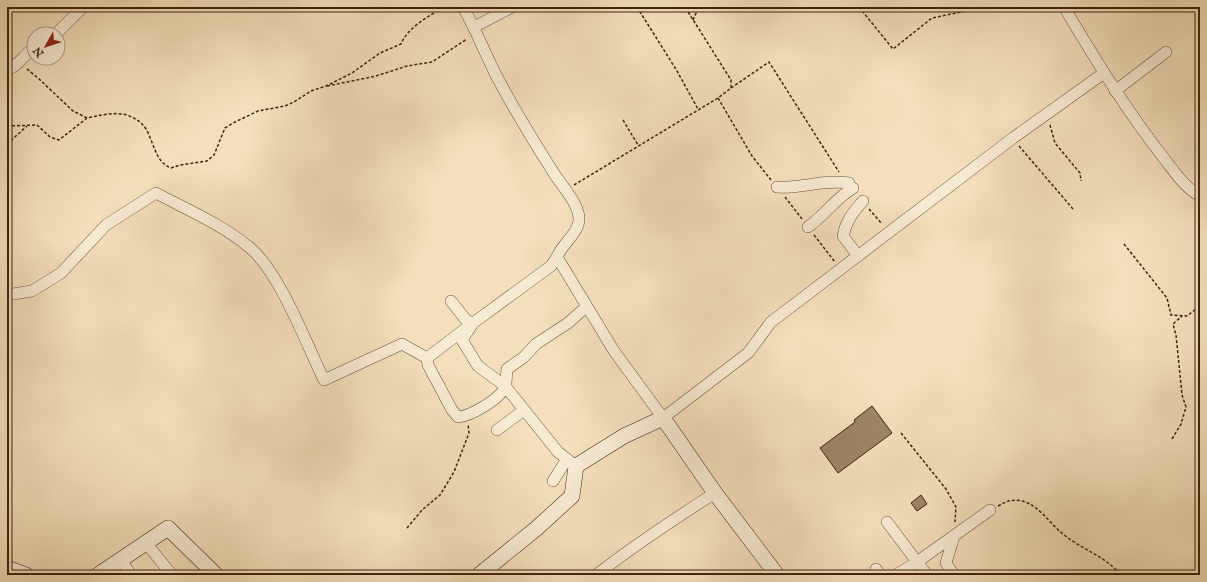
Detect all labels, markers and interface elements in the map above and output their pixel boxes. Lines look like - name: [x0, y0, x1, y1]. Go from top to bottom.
- north arrow: [26, 26, 66, 66]
- text: N: [30, 43, 48, 61]

